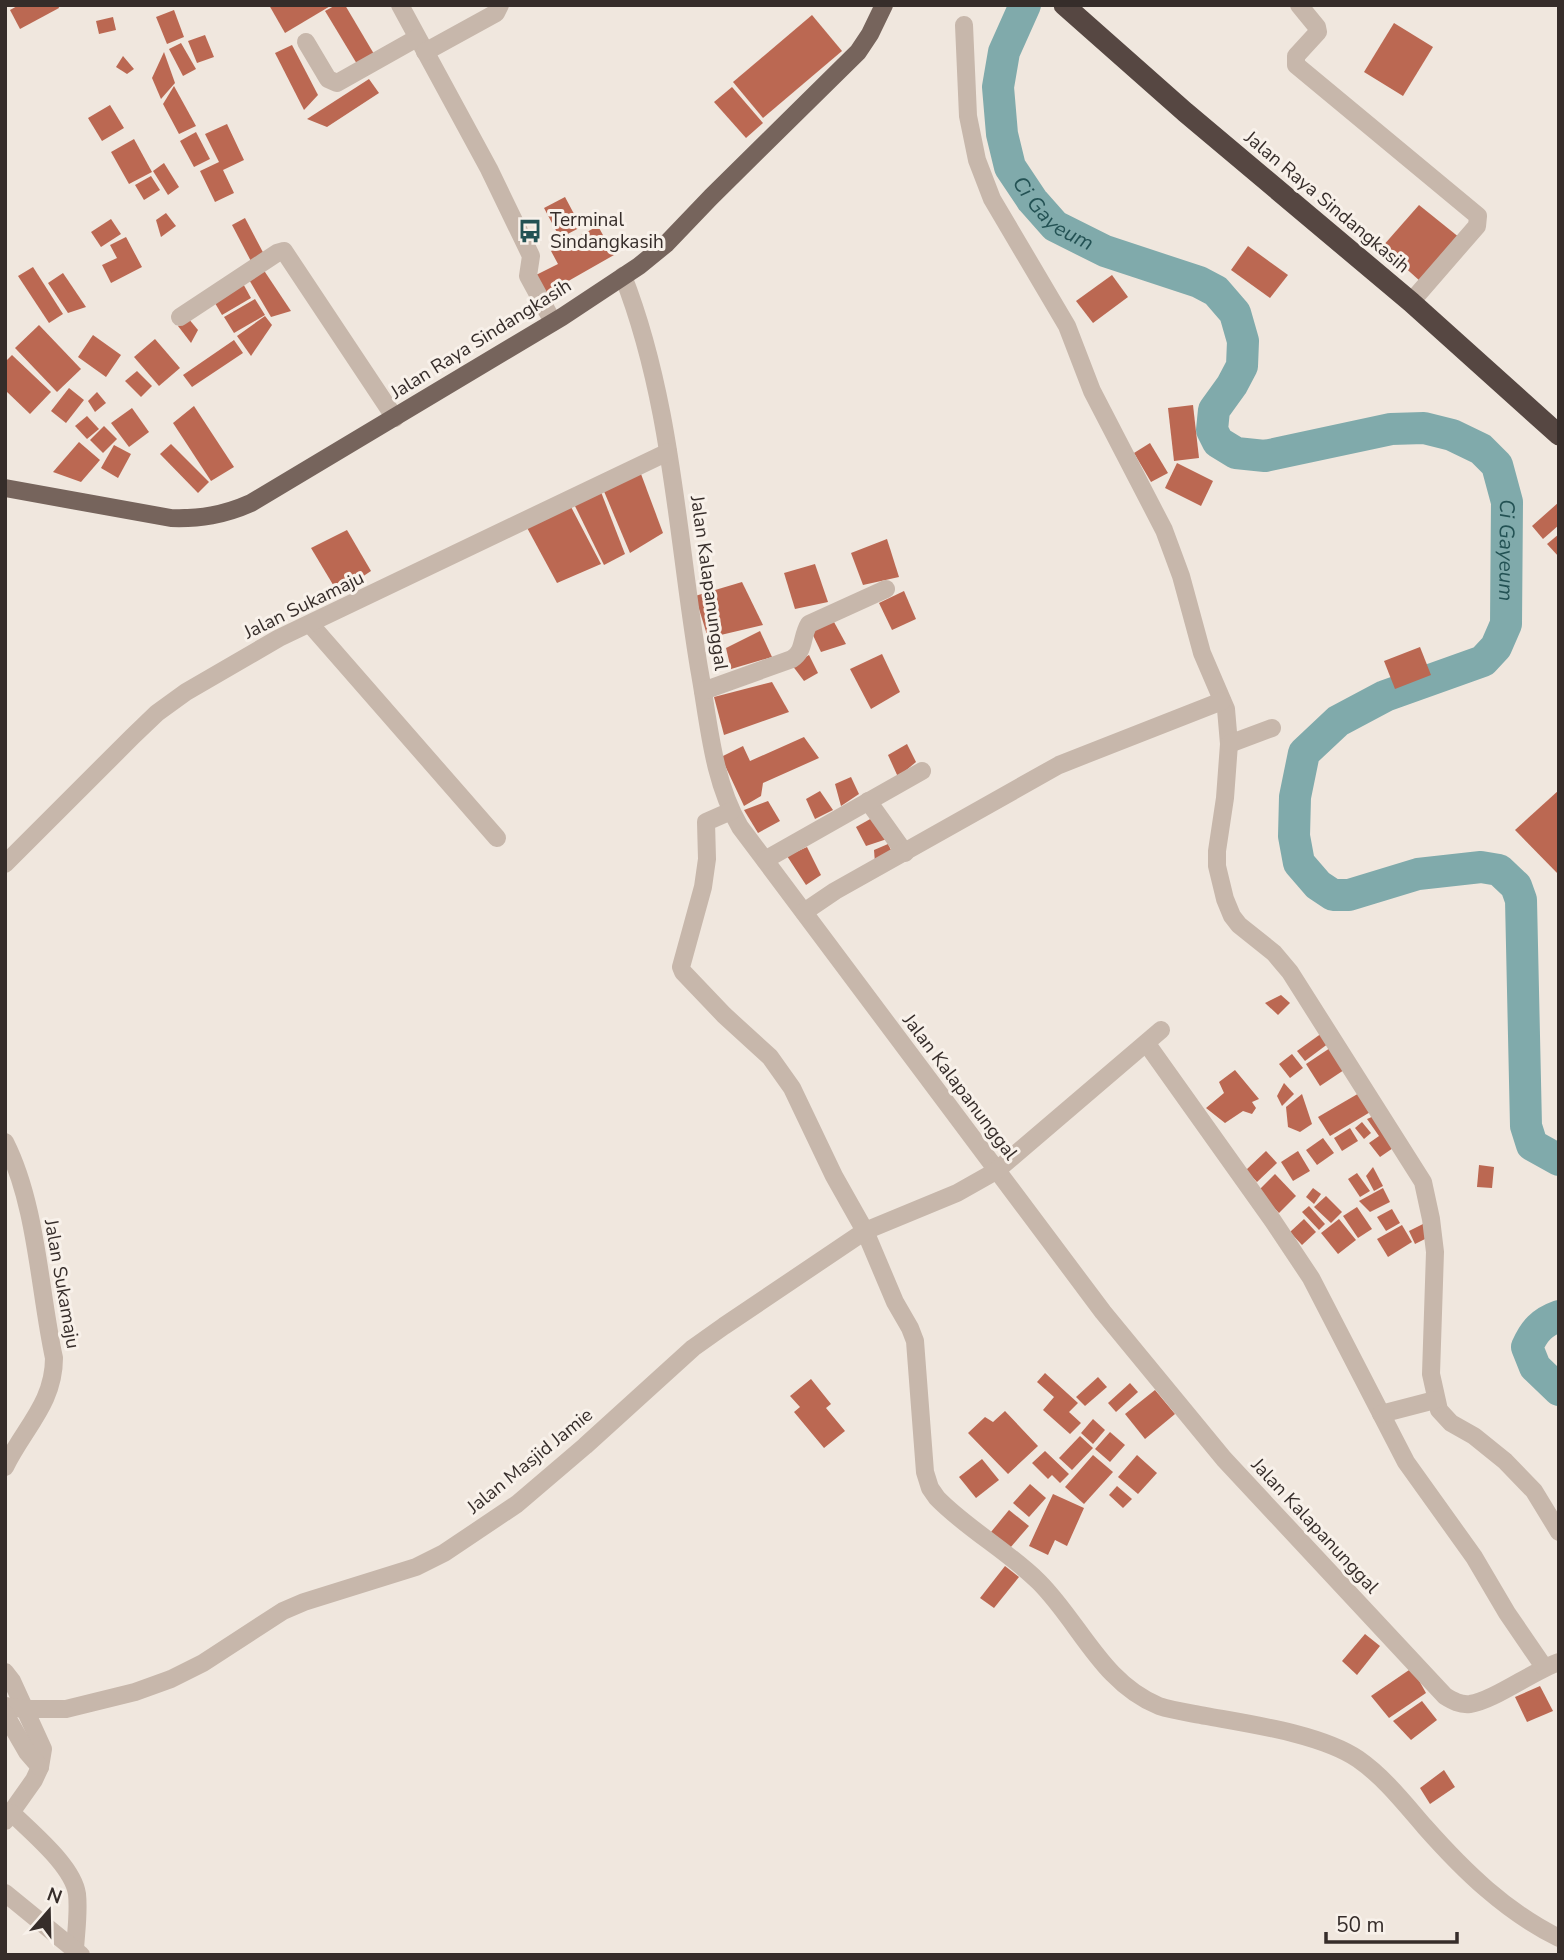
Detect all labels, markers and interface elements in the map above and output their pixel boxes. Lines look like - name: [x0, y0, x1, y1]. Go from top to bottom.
- street label: Jalan Raya Sindangkasih: [1238, 124, 1415, 279]
- water label: Ci Gayeum: [1006, 171, 1099, 257]
- place label: Terminal Sindangkasih: [550, 207, 664, 255]
- bus stop icon: Terminal Sindangkasih: [516, 217, 544, 245]
- street label: Jalan Raya Sindangkasih: [385, 273, 576, 406]
- street label: Jalan Kalapanunggal: [684, 493, 734, 673]
- water label: Ci Gayeum: [1492, 499, 1521, 602]
- street label: Jalan Sukamaju: [239, 565, 369, 646]
- street label: Jalan Kalapanunggal: [896, 1008, 1024, 1166]
- street label: Jalan Sukamaju: [38, 1216, 86, 1351]
- street label: Jalan Masjid Jamie: [461, 1402, 598, 1520]
- street label: Jalan Kalapanunggal: [1245, 1452, 1385, 1600]
- north arrow: [14, 1876, 84, 1946]
- text: N: [43, 1881, 66, 1911]
- scale bar: [1326, 1900, 1457, 1944]
- text: 50 m: [1336, 1911, 1385, 1939]

